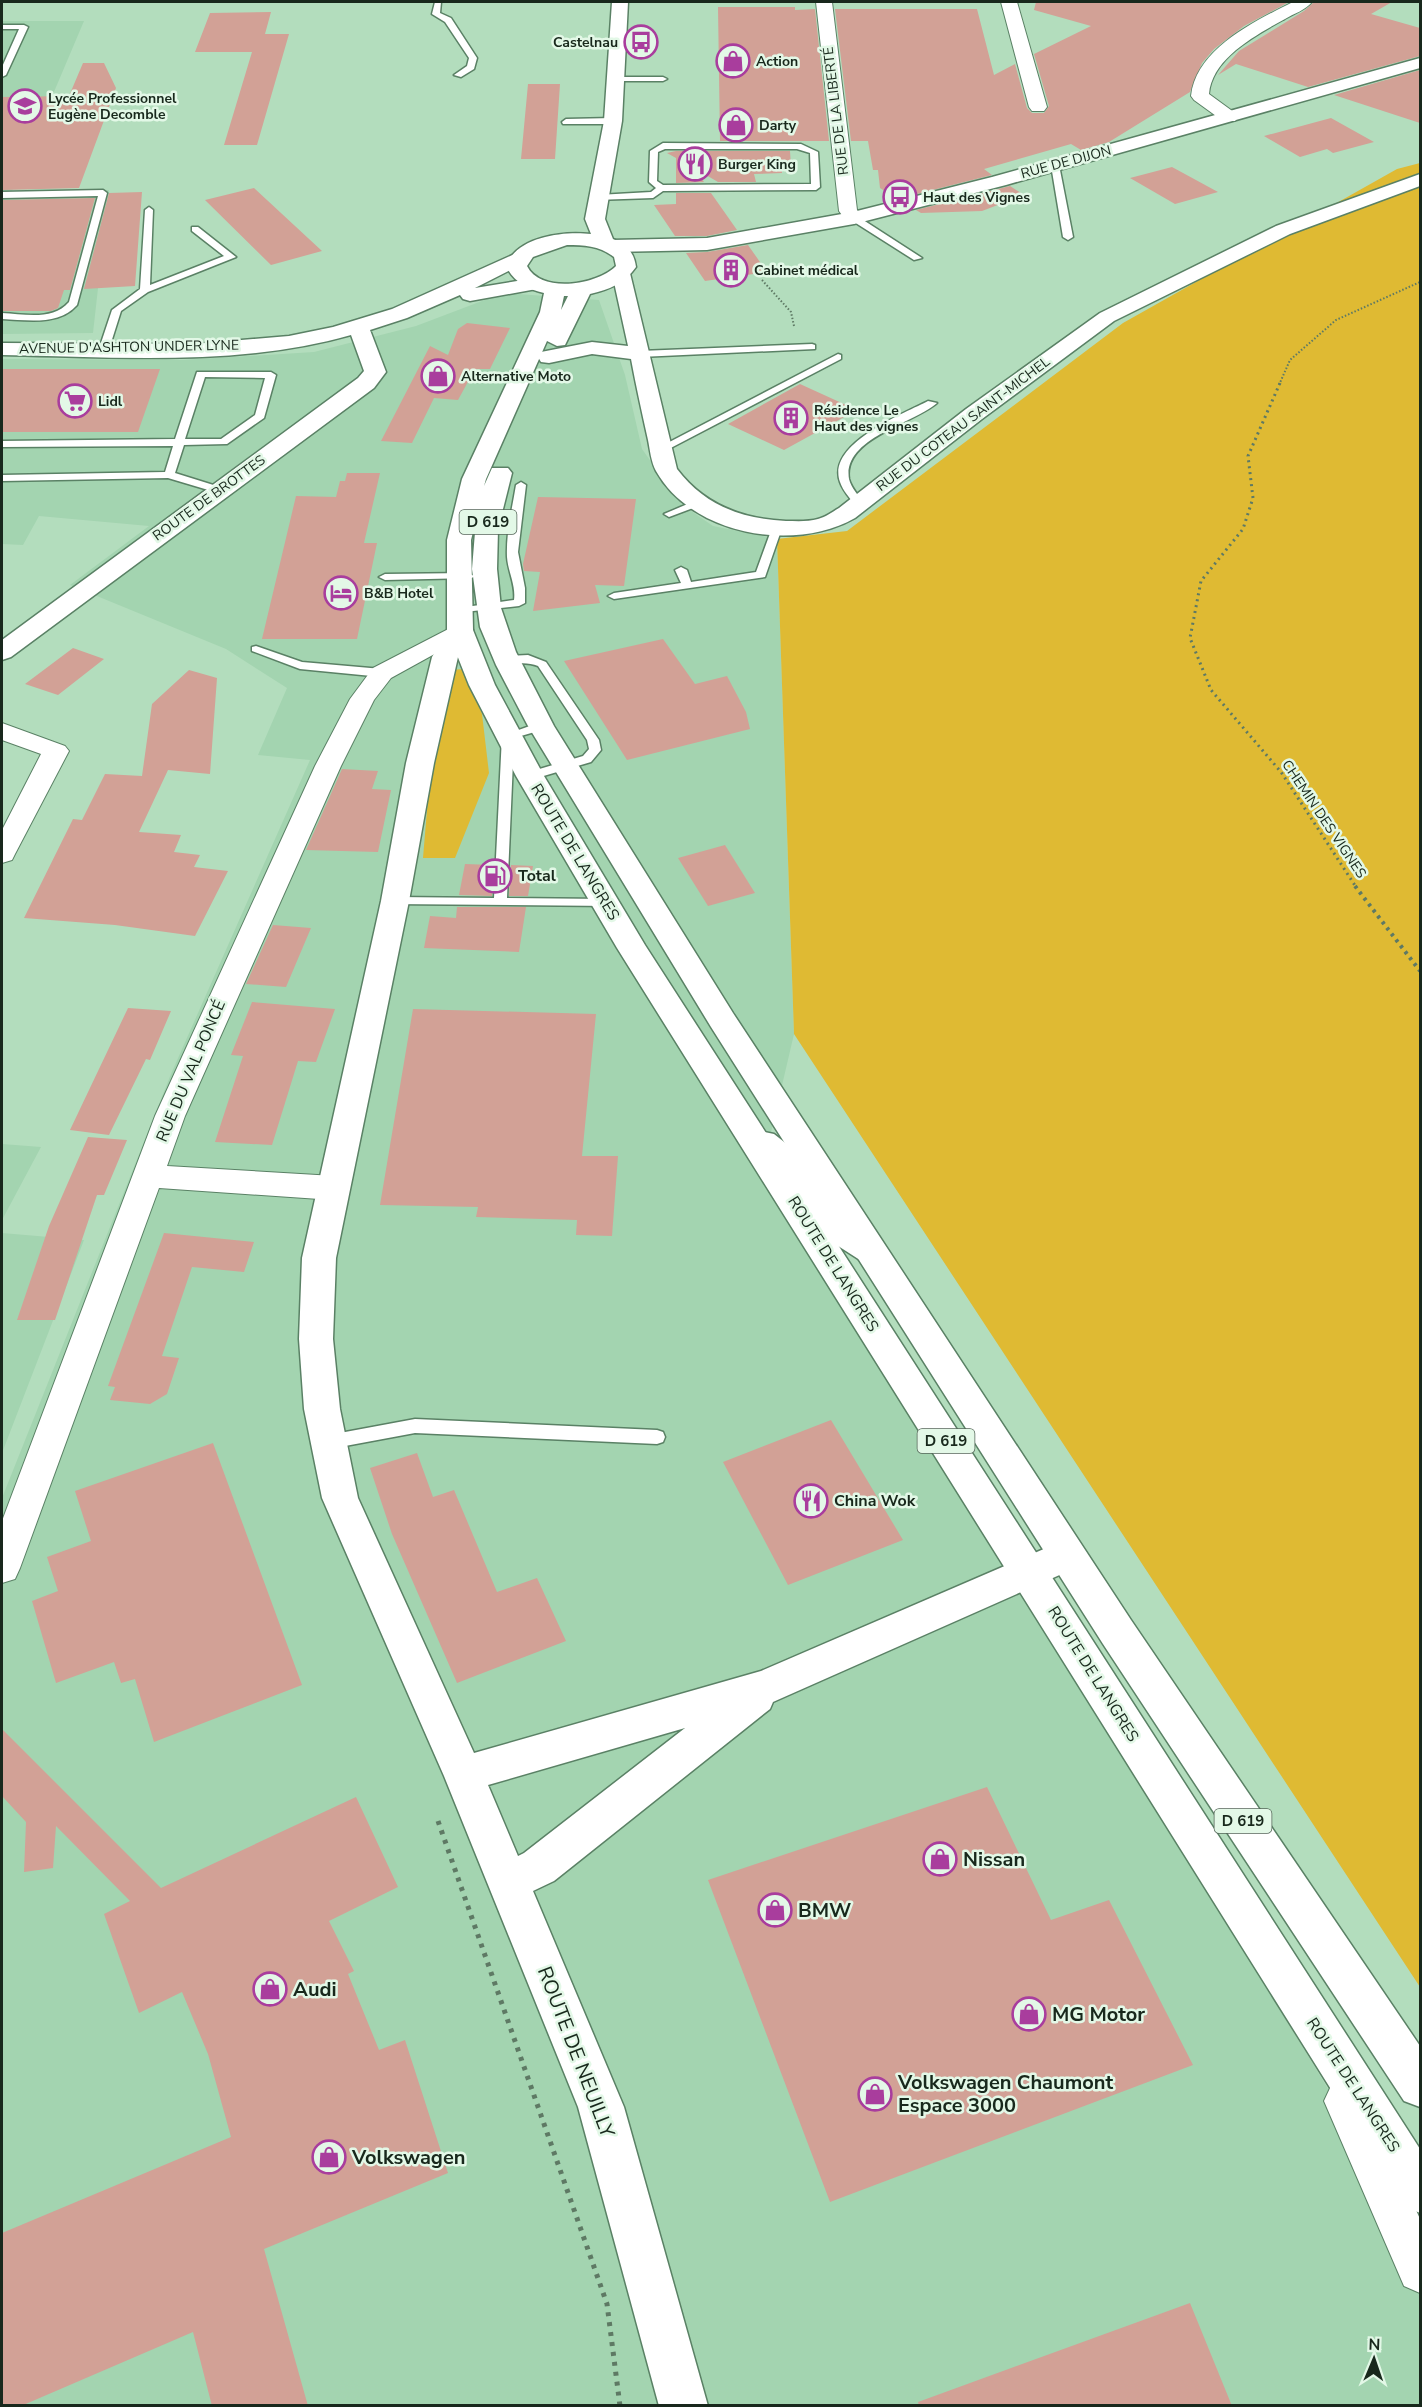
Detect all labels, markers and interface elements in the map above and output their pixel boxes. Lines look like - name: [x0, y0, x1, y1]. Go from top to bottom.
- bus stop icon: Castelnau: [623, 24, 659, 60]
- place label: Castelnau: [553, 33, 618, 52]
- shop icon: Action: [715, 43, 751, 79]
- street label: RUE DE LA LIBERTÉ: [819, 46, 853, 176]
- place label: Action: [756, 52, 798, 71]
- school or university icon: Lycée Professionnel Eugène Decomble: [7, 88, 43, 124]
- place label: Lycée Professionnel Eugène Decomble: [48, 89, 177, 124]
- shop icon: Darty: [718, 107, 754, 143]
- place label: Darty: [759, 116, 797, 135]
- street label: RUE DE DIJON: [1019, 141, 1113, 183]
- restaurant icon: Burger King: [677, 146, 713, 182]
- place label: Burger King: [718, 155, 796, 174]
- bus stop icon: Haut des Vignes: [882, 179, 918, 215]
- place label: Haut des Vignes: [923, 188, 1030, 207]
- building icon: Cabinet médical: [713, 252, 749, 288]
- place label: Cabinet médical: [754, 261, 859, 280]
- street label: AVENUE D'ASHTON UNDER LYNE: [19, 336, 239, 358]
- street label: RUE DU COTEAU SAINT-MICHEL: [872, 352, 1054, 496]
- shop icon: Alternative Moto: [420, 358, 456, 394]
- place label: Alternative Moto: [461, 367, 571, 386]
- supermarket icon: Lidl: [57, 383, 93, 419]
- place label: Lidl: [98, 392, 123, 411]
- building icon: Résidence Le Haut des vignes: [773, 400, 809, 436]
- place label: Résidence Le Haut des vignes: [814, 401, 919, 436]
- street label: ROUTE DE BROTTES: [149, 450, 270, 545]
- road number: D 619: [460, 510, 516, 534]
- hotel icon: B&B Hotel: [323, 575, 359, 611]
- place label: B&B Hotel: [364, 584, 434, 603]
- street label: CHEMIN DES VIGNES: [1277, 756, 1371, 882]
- street label: ROUTE DE LANGRES: [525, 779, 625, 925]
- fuel station icon: Total: [477, 858, 513, 894]
- place label: Total: [518, 865, 556, 887]
- street label: RUE DU VAL PONCÉ: [151, 997, 231, 1145]
- street label: ROUTE DE LANGRES: [782, 1192, 884, 1336]
- road number: D 619: [918, 1429, 974, 1453]
- restaurant icon: China Wok: [793, 1483, 829, 1519]
- place label: China Wok: [834, 1490, 916, 1512]
- street label: ROUTE DE LANGRES: [1042, 1602, 1144, 1746]
- road number: D 619: [1214, 1809, 1272, 1833]
- shop icon: Nissan: [922, 1841, 958, 1877]
- place label: Nissan: [963, 1846, 1025, 1873]
- shop icon: BMW: [757, 1892, 793, 1928]
- place label: BMW: [798, 1897, 851, 1924]
- street label: ROUTE DE NEUILLY: [531, 1963, 621, 2142]
- shop icon: Audi: [252, 1971, 288, 2007]
- place label: Audi: [293, 1976, 337, 2003]
- shop icon: MG Motor: [1011, 1996, 1047, 2032]
- place label: MG Motor: [1052, 2001, 1145, 2028]
- street label: ROUTE DE LANGRES: [1301, 2014, 1405, 2157]
- place label: Volkswagen Chaumont Espace 3000: [897, 2069, 1113, 2119]
- shop icon: Volkswagen Chaumont Espace 3000: [857, 2076, 893, 2112]
- shop icon: Volkswagen: [311, 2139, 347, 2175]
- place label: Volkswagen: [351, 2144, 465, 2171]
- north arrow: [1344, 2329, 1404, 2389]
- text: N: [1368, 2334, 1381, 2356]

